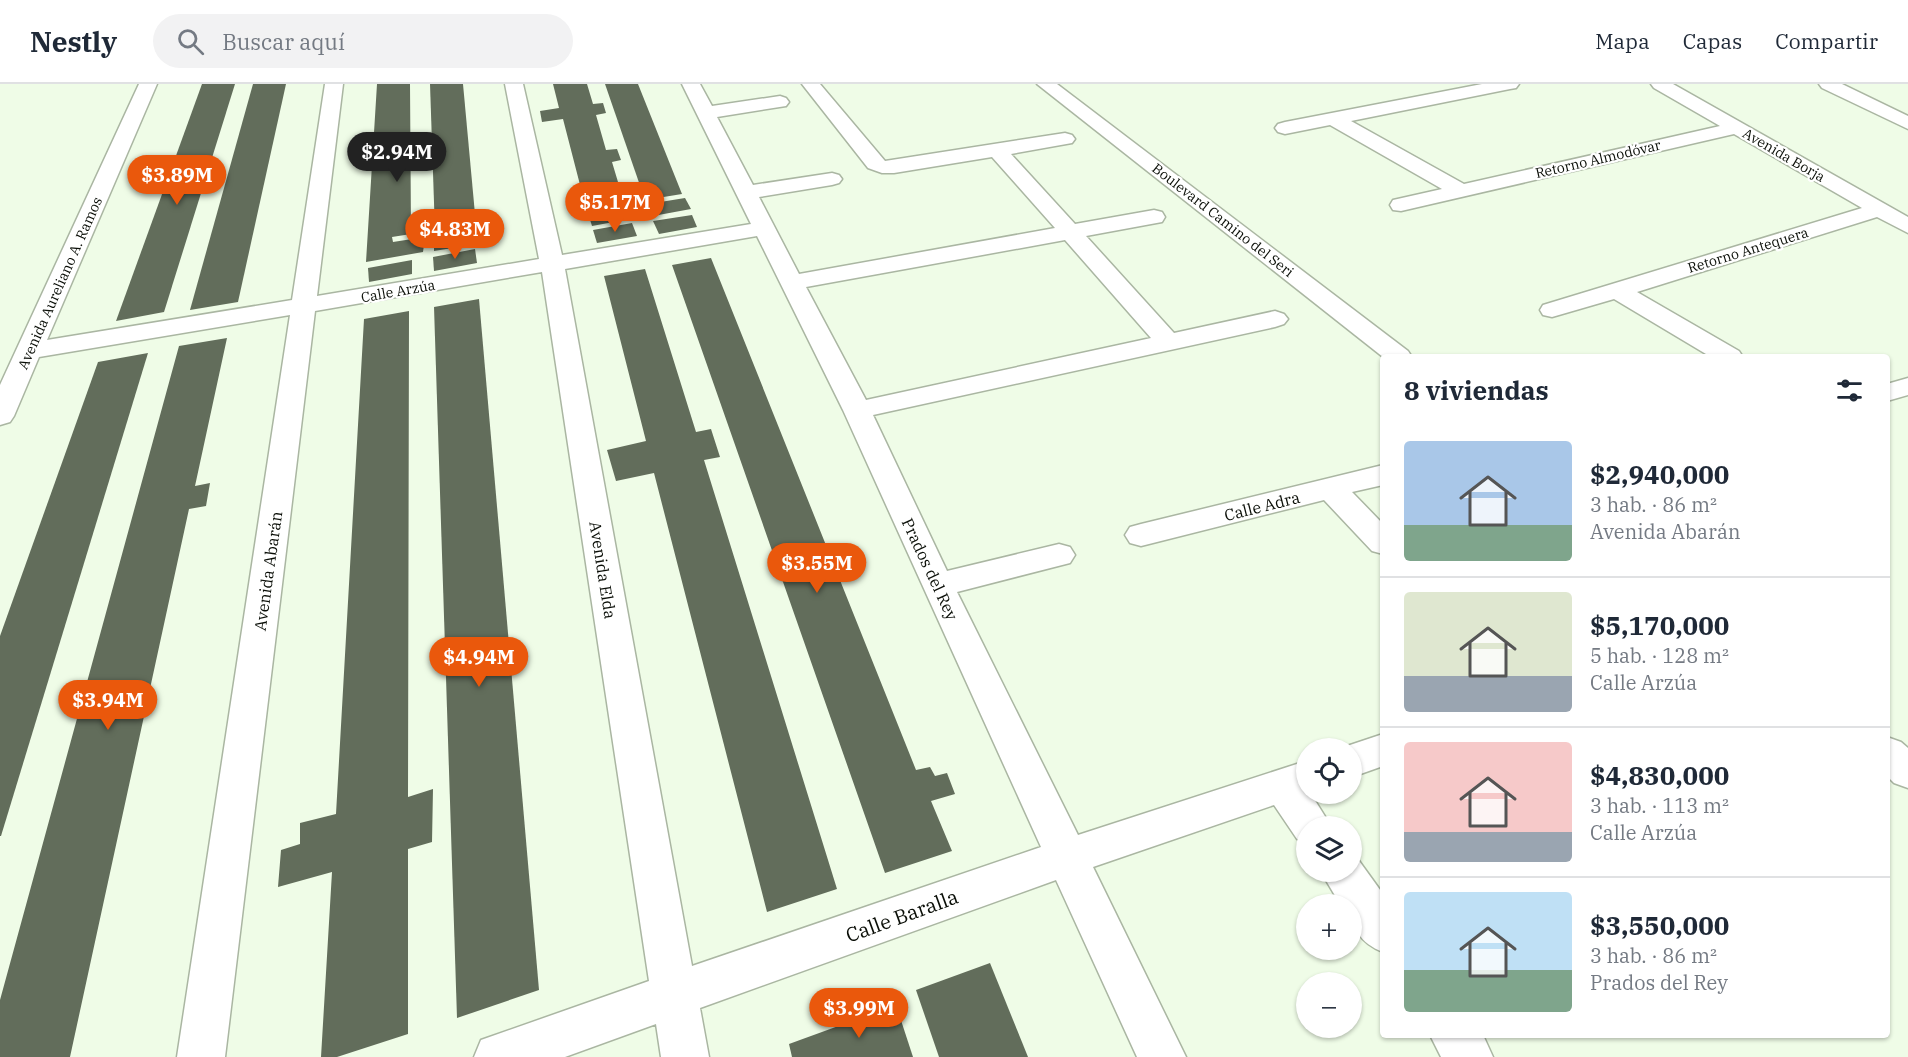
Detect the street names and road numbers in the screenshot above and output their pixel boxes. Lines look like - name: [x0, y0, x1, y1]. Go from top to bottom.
- street label: Avenida Borja: [1740, 124, 1829, 186]
- street label: Retorno Almodóvar: [1533, 136, 1663, 182]
- street label: Boulevard Camino del Seri: [1149, 159, 1297, 281]
- street label: Avenida Aureliano A. Ramos: [14, 194, 106, 372]
- street label: Retorno Antequera: [1685, 223, 1811, 277]
- street label: Calle Arzúa: [360, 276, 437, 306]
- street label: Calle Adra: [1222, 487, 1302, 525]
- street label: Avenida Abarán: [250, 510, 286, 632]
- street label: Prados del Rey: [898, 515, 963, 624]
- street label: Avenida Elda: [585, 520, 621, 620]
- street label: Calle Baralla: [842, 883, 962, 948]

